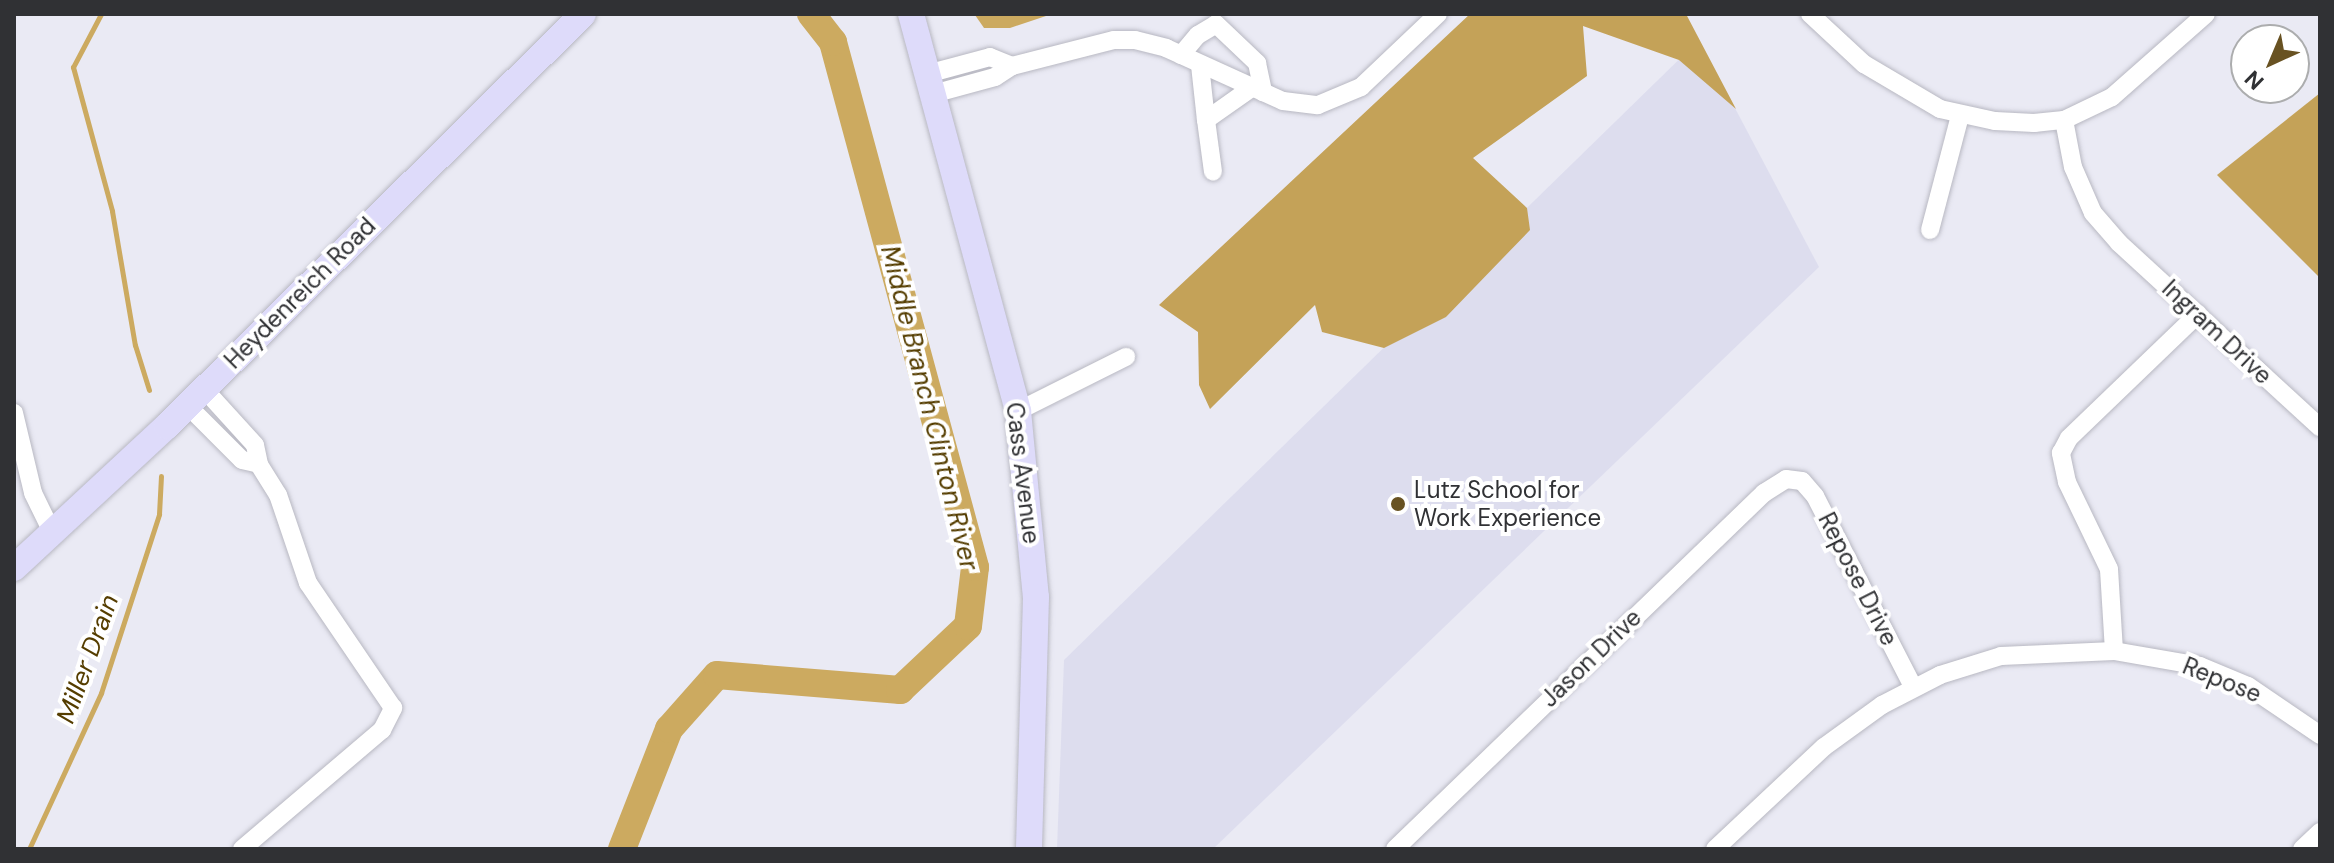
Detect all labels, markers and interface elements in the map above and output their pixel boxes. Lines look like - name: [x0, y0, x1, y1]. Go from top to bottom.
- north arrow: [2230, 24, 2310, 104]
- text: N: [2239, 64, 2270, 96]
- street label: Heydenreich Road: [218, 211, 382, 375]
- water label: Middle Branch Clinton River: [874, 243, 984, 573]
- street label: Ingram Drive: [2156, 274, 2278, 390]
- street label: Cass Avenue: [1000, 401, 1046, 545]
- place label: Lutz School for Work Experience: [1414, 476, 1601, 532]
- marker: Lutz School for Work Experience: [1389, 495, 1407, 513]
- street label: Repose Drive: [1812, 508, 1904, 650]
- water label: Miller Drain: [50, 590, 126, 728]
- street label: Jason Drive: [1535, 603, 1647, 713]
- street label: Repose: [2179, 651, 2265, 709]

